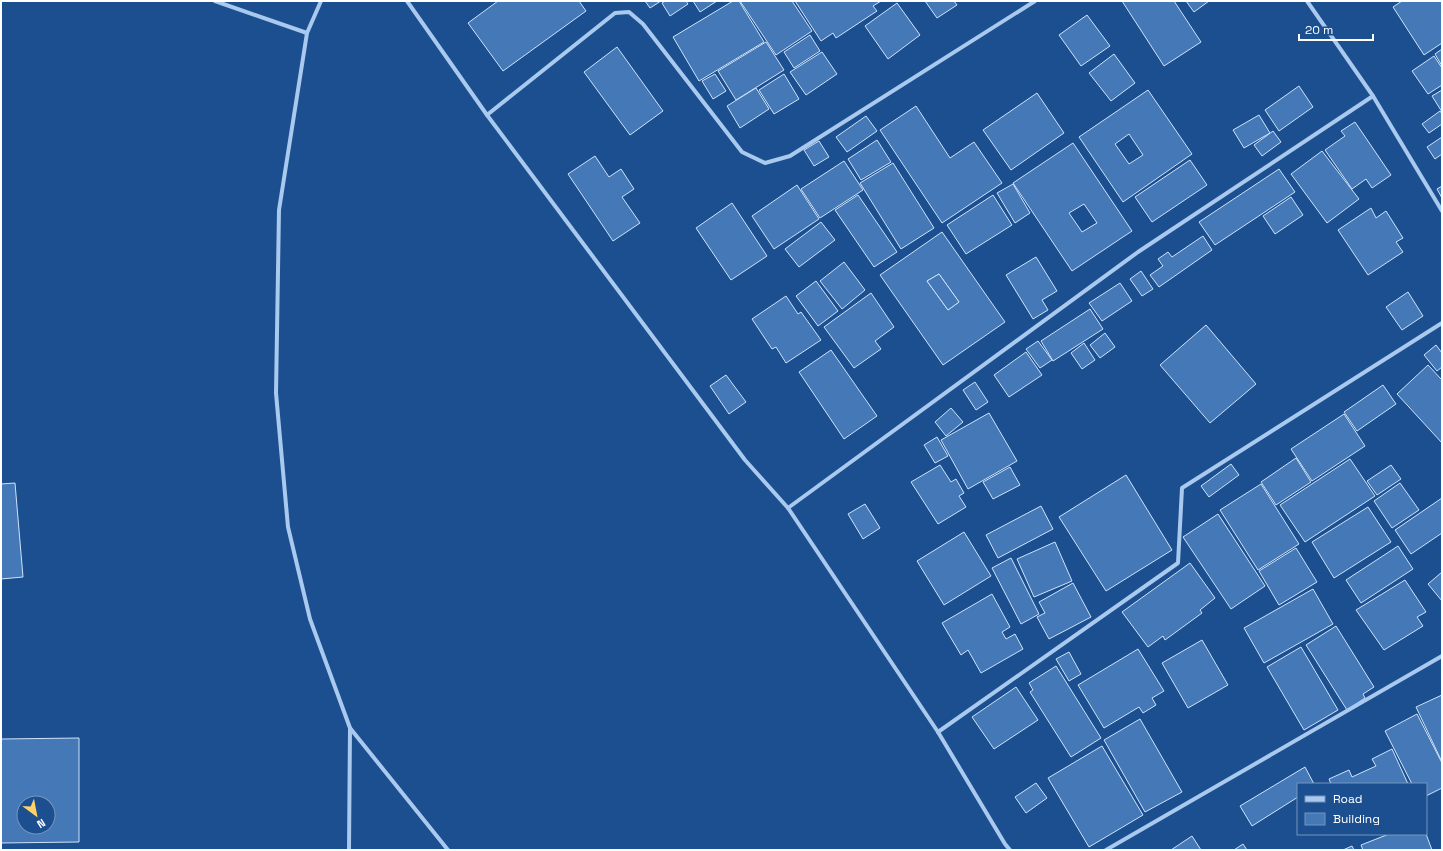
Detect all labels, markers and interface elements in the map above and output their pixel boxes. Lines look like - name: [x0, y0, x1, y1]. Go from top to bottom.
- scale bar: [1299, 16, 1373, 42]
- text: 20 m: [1305, 22, 1333, 38]
- legend: [1297, 783, 1427, 835]
- text: Road: [1333, 791, 1362, 807]
- north arrow: [16, 795, 56, 835]
- text: Building: [1333, 811, 1380, 827]
- text: N: [34, 816, 48, 831]

